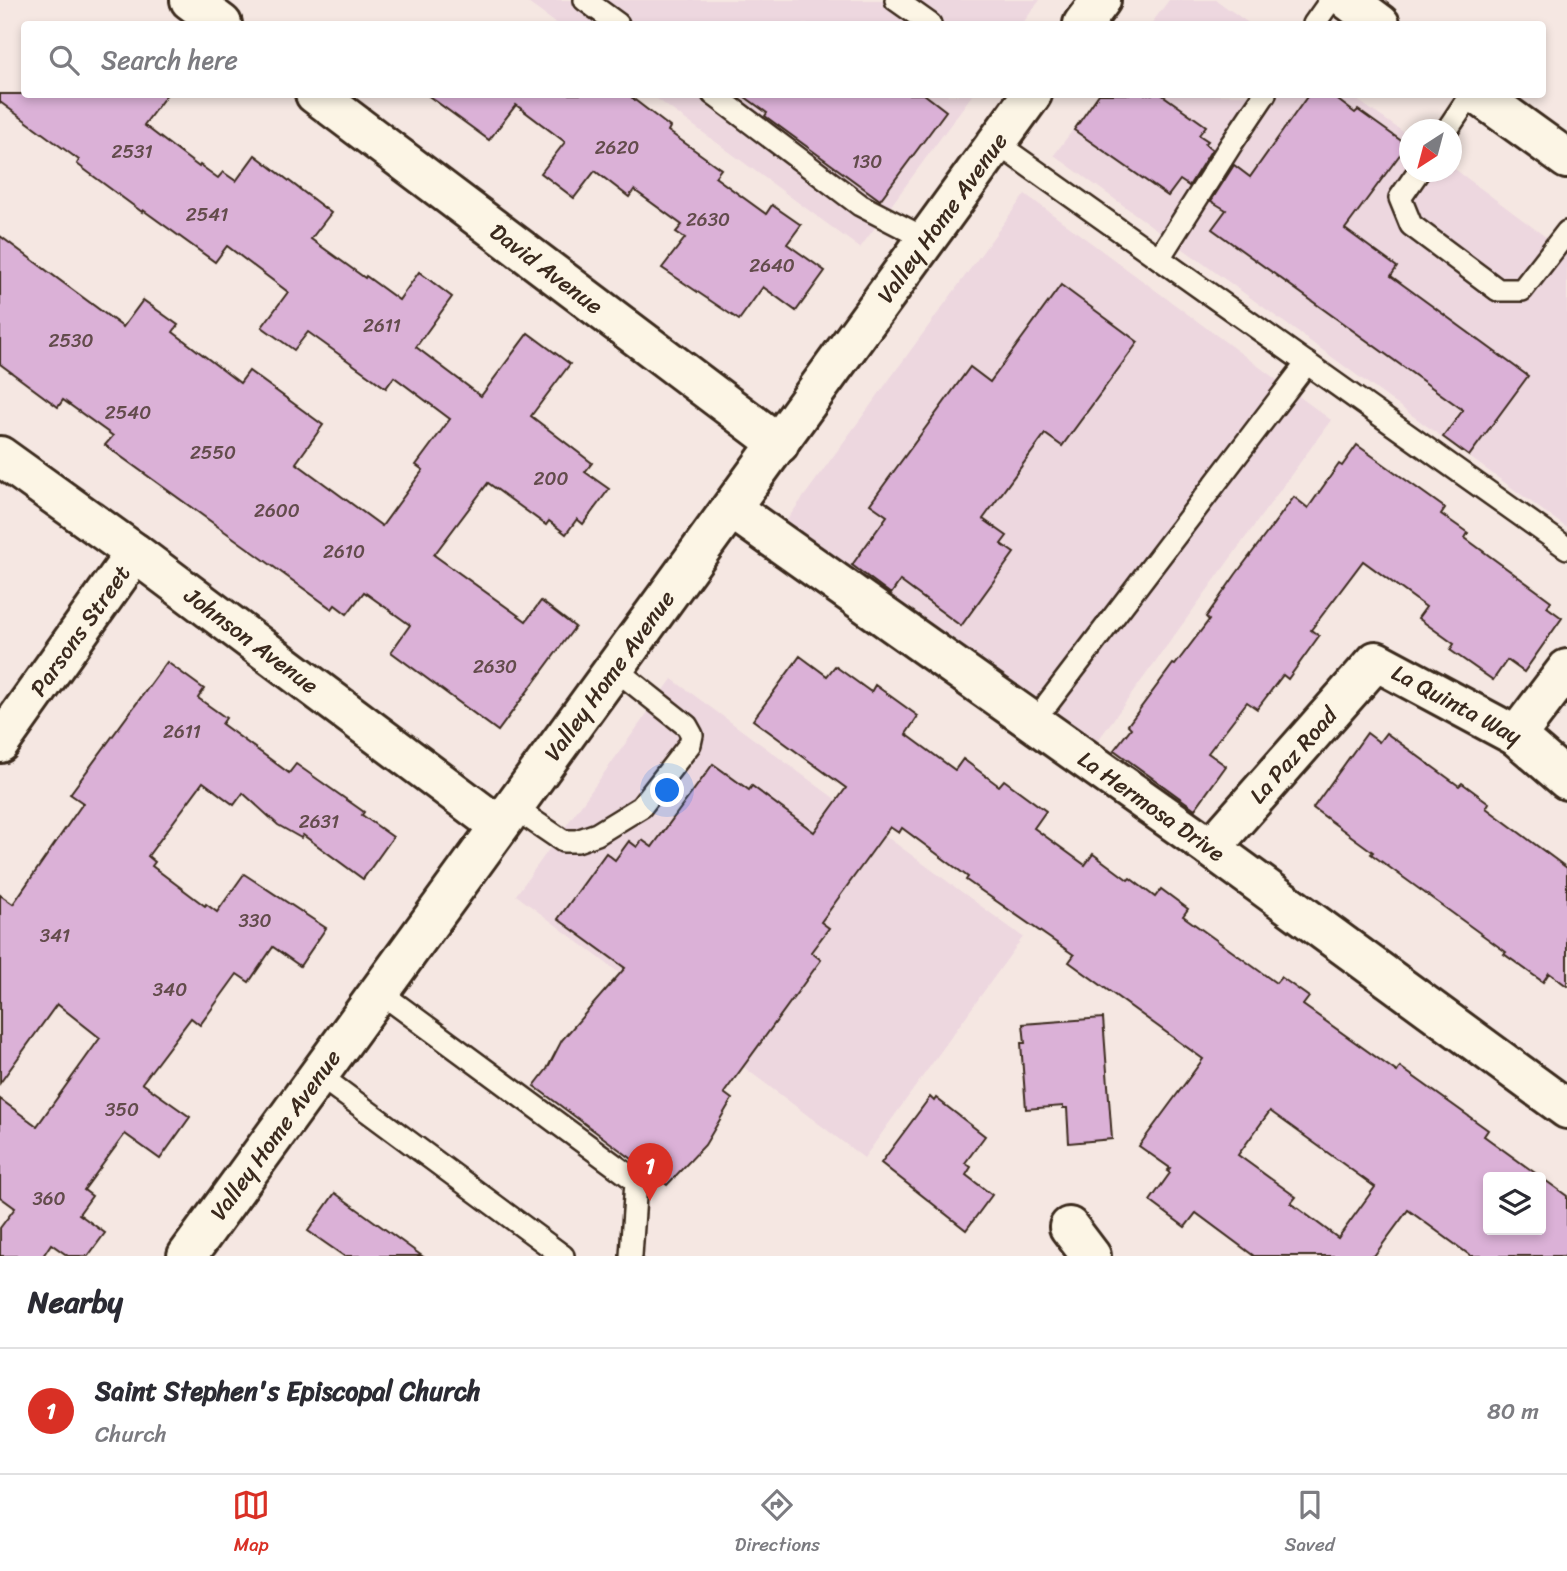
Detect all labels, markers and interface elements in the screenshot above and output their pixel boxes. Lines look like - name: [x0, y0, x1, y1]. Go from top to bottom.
- search box: [21, 21, 1546, 98]
- text: Search here: [101, 37, 238, 83]
- icon: search: [45, 41, 83, 79]
- north arrow: [1399, 119, 1462, 182]
- street label: Valley Home Avenue: [866, 123, 1019, 312]
- house number: 2620: [595, 131, 639, 164]
- house number: 2531: [111, 135, 153, 168]
- house number: 130: [852, 145, 882, 178]
- house number: 2541: [186, 198, 228, 231]
- house number: 2630: [686, 203, 730, 236]
- street label: David Avenue: [481, 212, 612, 325]
- house number: 2640: [749, 249, 795, 282]
- house number: 2611: [363, 309, 401, 342]
- house number: 2530: [48, 324, 94, 357]
- house number: 2540: [105, 396, 151, 429]
- house number: 2550: [190, 436, 236, 469]
- house number: 200: [534, 462, 568, 495]
- house number: 2600: [254, 494, 300, 527]
- house number: 2610: [323, 535, 365, 568]
- street label: Parsons Street: [19, 556, 141, 705]
- street label: Johnson Avenue: [175, 575, 328, 705]
- street label: Valley Home Avenue: [533, 581, 686, 770]
- house number: 2630: [473, 650, 517, 683]
- street label: La Quinta Way: [1384, 652, 1530, 756]
- street label: La Paz Road: [1238, 695, 1349, 813]
- house number: 2611: [163, 715, 201, 748]
- street label: La Hermosa Drive: [1069, 739, 1234, 873]
- your location: [650, 773, 684, 807]
- house number: 2631: [299, 805, 339, 838]
- house number: 330: [239, 904, 271, 937]
- house number: 341: [40, 919, 70, 952]
- house number: 340: [153, 973, 187, 1006]
- street label: Valley Home Avenue: [199, 1040, 352, 1229]
- house number: 350: [105, 1093, 139, 1126]
- pin: 1: [627, 1143, 673, 1201]
- map controls: [1483, 1172, 1546, 1235]
- button: layers: [1483, 1172, 1546, 1235]
- house number: 360: [32, 1182, 66, 1215]
- text: Nearby: [28, 1275, 123, 1329]
- text: Saint Stephen's Episcopal Church: [95, 1368, 481, 1414]
- text: 1: [46, 1391, 56, 1432]
- text: 80 m: [1487, 1391, 1539, 1432]
- text: Church: [95, 1414, 167, 1455]
- tab: Map: [232, 1486, 270, 1561]
- tab: Directions: [735, 1486, 820, 1561]
- tab: Saved: [1285, 1486, 1335, 1561]

